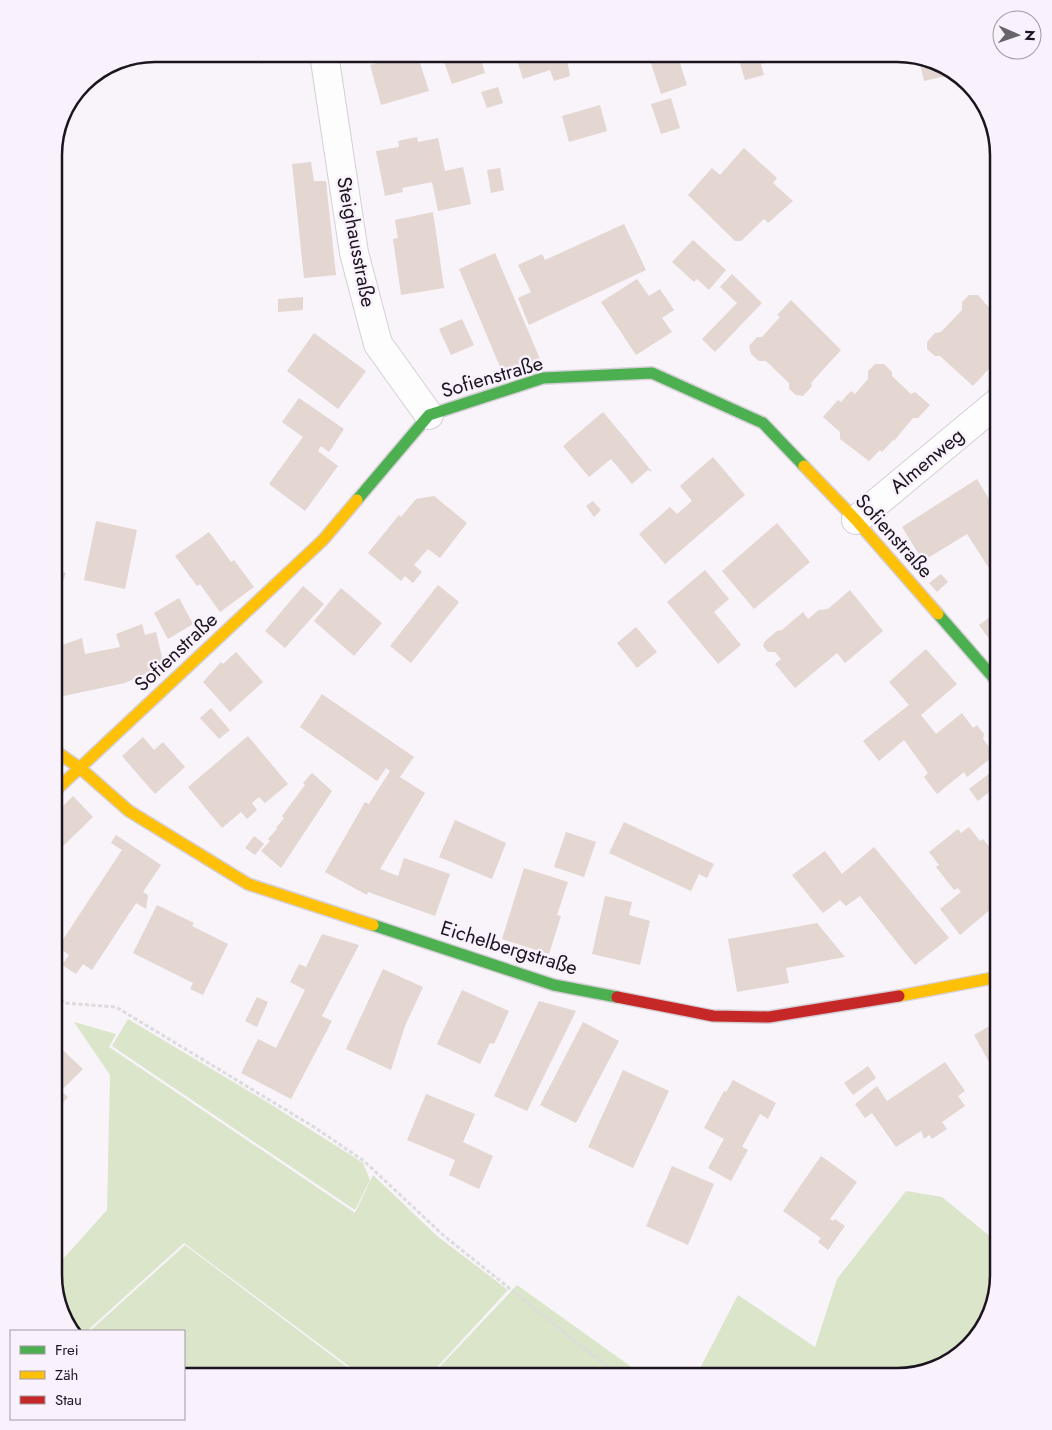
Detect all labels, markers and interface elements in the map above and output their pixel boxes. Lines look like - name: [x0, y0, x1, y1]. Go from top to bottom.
- north arrow: [992, 10, 1042, 60]
- text: N: [1020, 30, 1040, 41]
- street label: Steighausstraße: [329, 174, 383, 310]
- street label: Sofienstraße: [438, 349, 546, 405]
- street label: Almenweg: [884, 421, 970, 501]
- street label: Sofienstraße: [848, 487, 940, 585]
- street label: Sofienstraße: [128, 606, 224, 698]
- street label: Eichelbergstraße: [437, 913, 581, 983]
- legend: [10, 1330, 185, 1420]
- text: Frei: [55, 1339, 79, 1361]
- text: Zäh: [55, 1364, 78, 1386]
- text: Stau: [55, 1389, 82, 1411]

